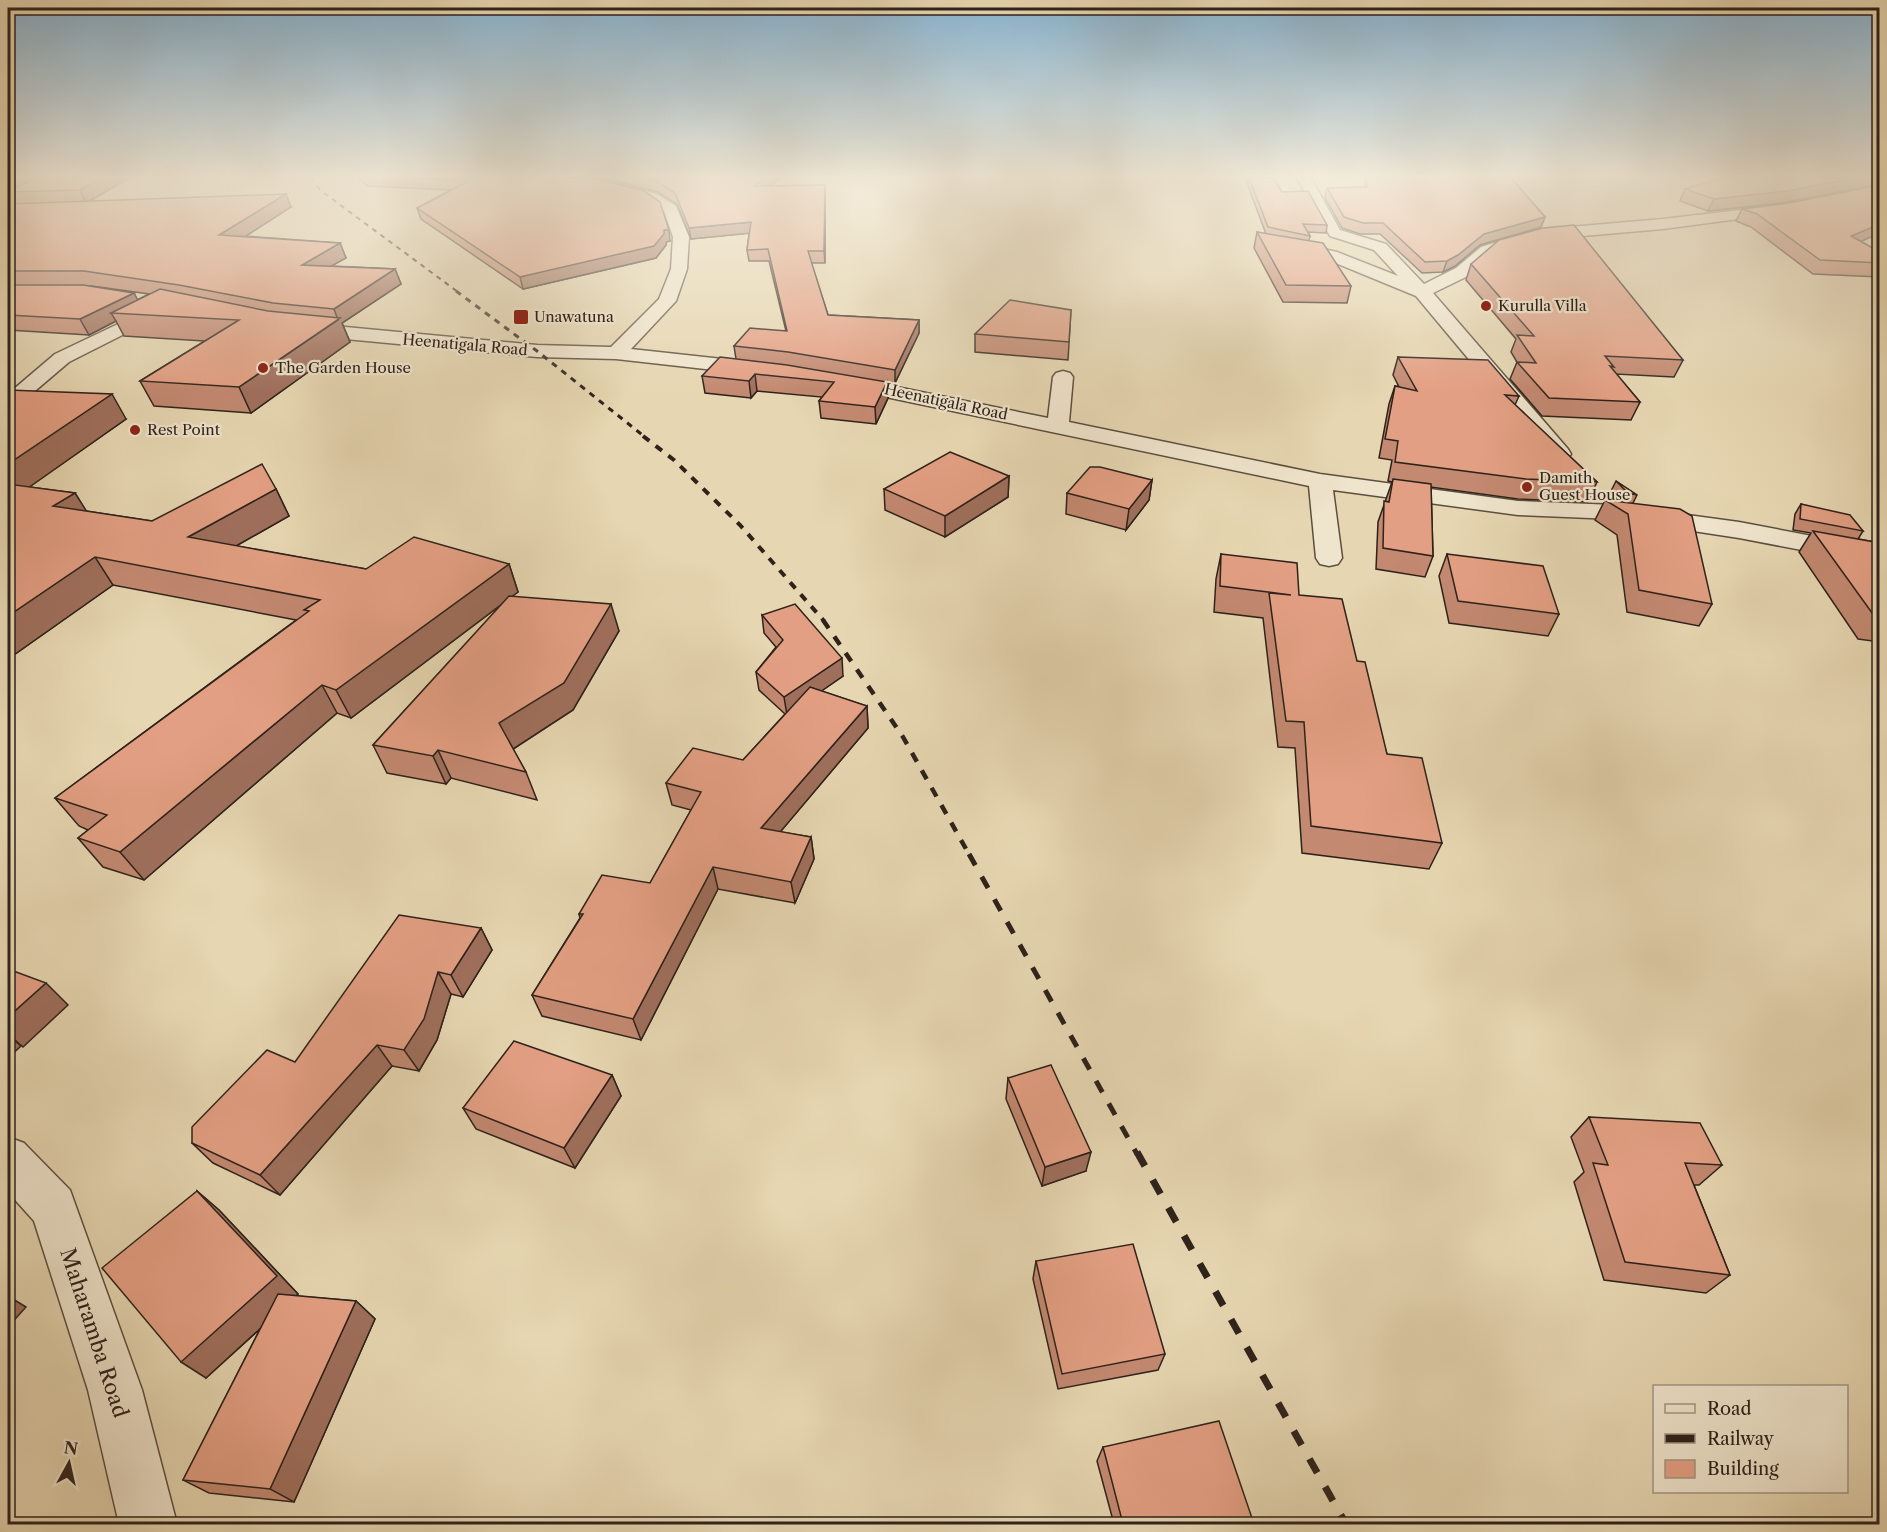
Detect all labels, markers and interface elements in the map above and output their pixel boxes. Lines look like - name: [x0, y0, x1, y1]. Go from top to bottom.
- place label: Kurulla Villa: [1498, 296, 1587, 315]
- marker: Kurulla Villa: [1479, 299, 1493, 313]
- place label: Unawatuna: [534, 307, 614, 326]
- marker: Unawatuna: [512, 308, 530, 326]
- street label: Heenatigala Road: [402, 330, 528, 359]
- place label: The Garden House: [275, 358, 411, 377]
- marker: The Garden House: [256, 361, 270, 375]
- street label: Heenatigala Road: [883, 379, 1009, 424]
- place label: Rest Point: [147, 420, 221, 439]
- marker: Rest Point: [128, 423, 142, 437]
- place label: Damith Guest House: [1539, 468, 1630, 504]
- marker: Damith Guest House: [1520, 480, 1534, 494]
- street label: Maharamba Road: [55, 1245, 134, 1421]
- legend: [1653, 1385, 1848, 1493]
- text: Road: [1707, 1398, 1752, 1420]
- text: Railway: [1707, 1428, 1775, 1450]
- north arrow: [39, 1433, 99, 1493]
- text: N: [63, 1437, 79, 1459]
- text: Building: [1707, 1458, 1779, 1480]

